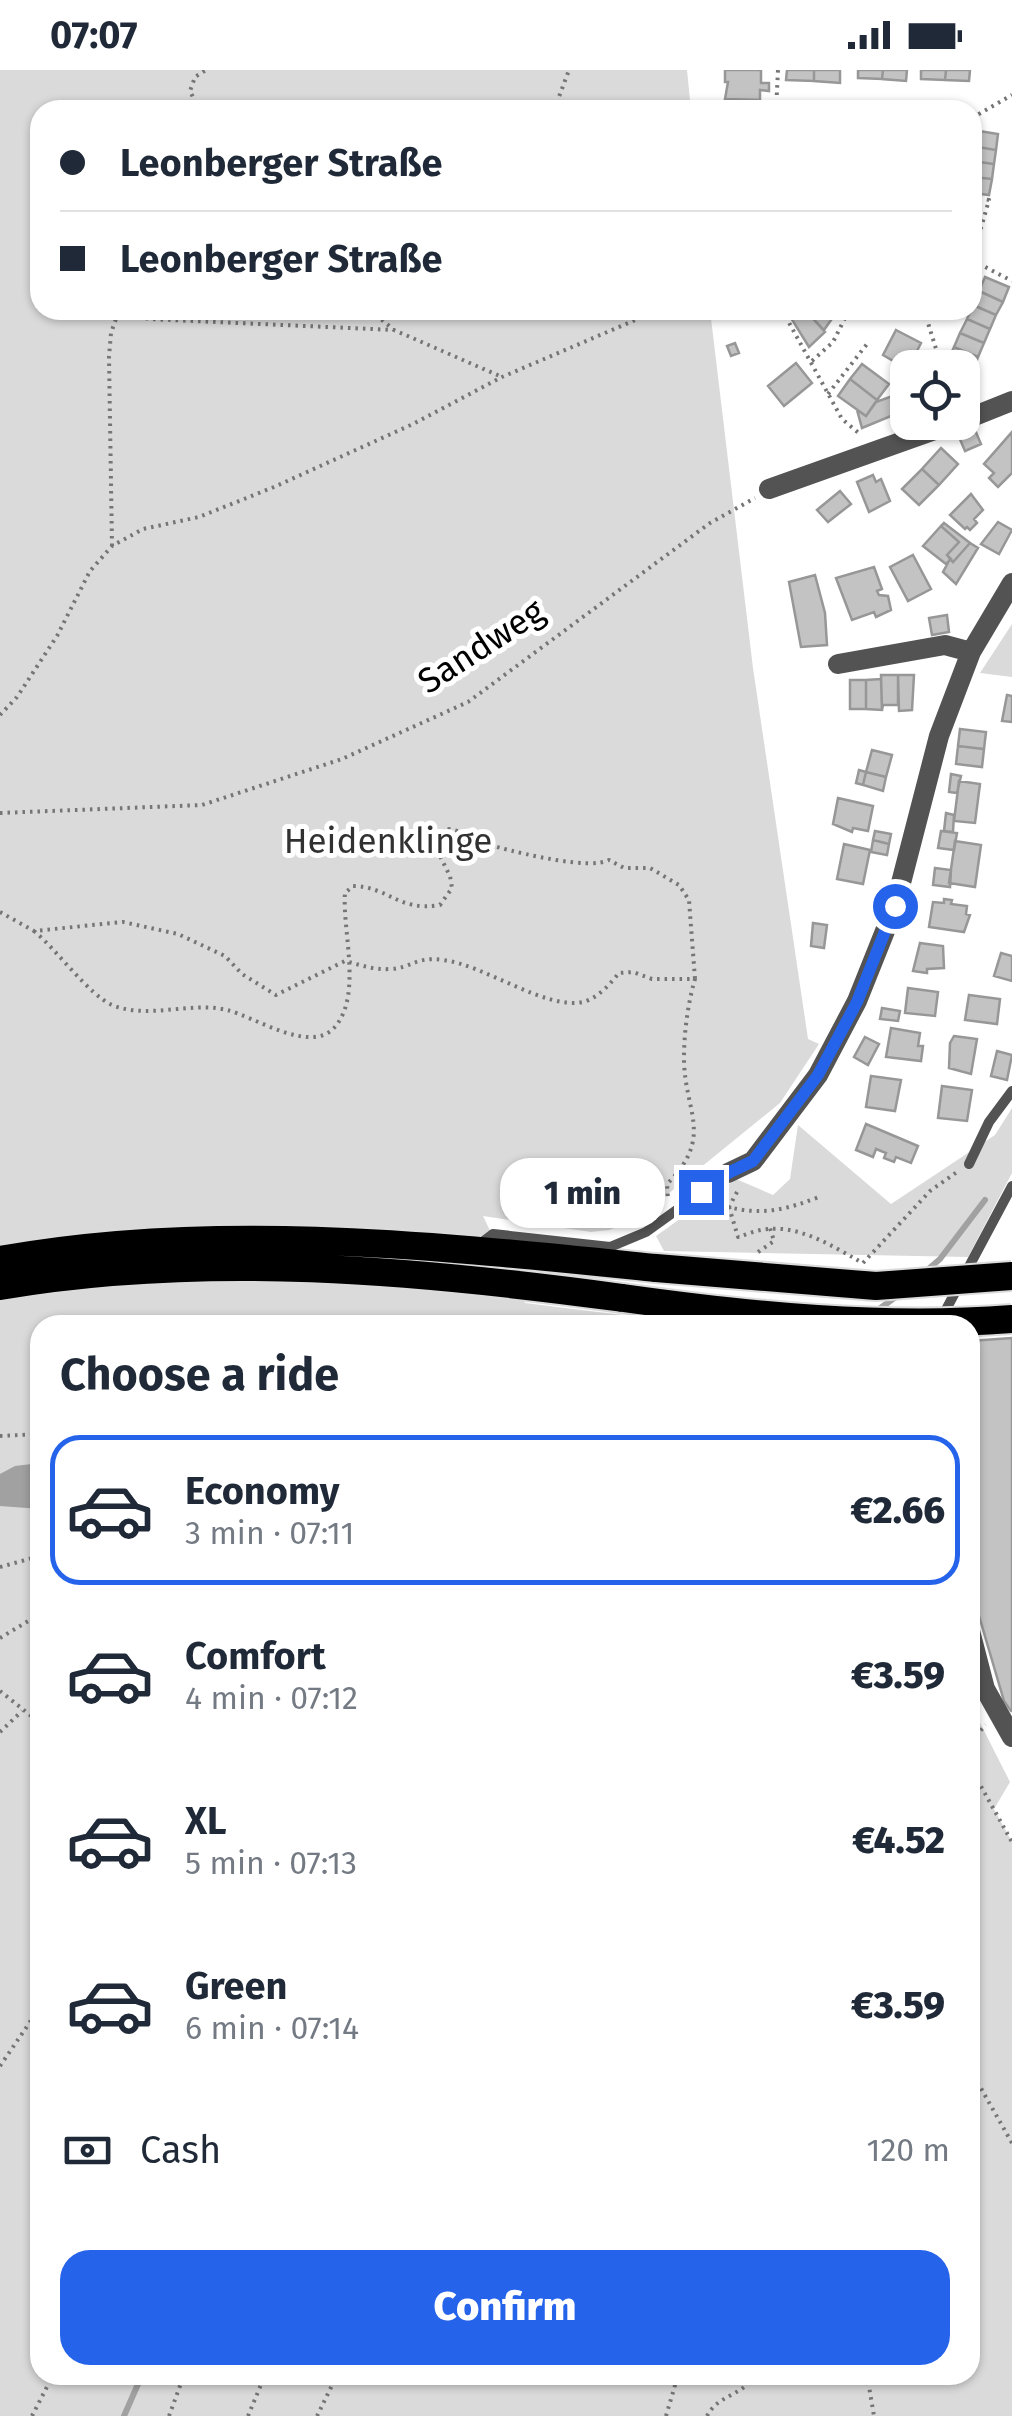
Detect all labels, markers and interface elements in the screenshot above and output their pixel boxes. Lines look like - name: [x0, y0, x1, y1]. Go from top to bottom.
- text: 07:07: [50, 12, 138, 58]
- text: Leonberger Straße: [120, 140, 443, 186]
- text: Leonberger Straße: [120, 236, 443, 282]
- map controls: [890, 350, 980, 440]
- button: locate: [890, 350, 980, 440]
- street label: Sandweg: [410, 589, 553, 702]
- park label: Heidenklinge: [284, 820, 492, 862]
- route start: [873, 884, 918, 929]
- callout: 1 min: [501, 1157, 666, 1227]
- route end: [679, 1170, 724, 1215]
- text: 1 min: [544, 1174, 621, 1212]
- text: Choose a ride: [60, 1348, 339, 1402]
- icon: car: [65, 1465, 155, 1555]
- text: Economy: [185, 1468, 340, 1514]
- text: €2.66: [851, 1487, 945, 1533]
- text: 3 min · 07:11: [185, 1514, 354, 1552]
- icon: car: [65, 1630, 155, 1720]
- text: Comfort: [185, 1633, 326, 1679]
- text: €3.59: [851, 1652, 945, 1698]
- text: 4 min · 07:12: [185, 1679, 358, 1717]
- icon: car: [65, 1795, 155, 1885]
- text: XL: [185, 1798, 227, 1844]
- text: €4.52: [852, 1817, 945, 1863]
- text: 5 min · 07:13: [185, 1844, 357, 1882]
- icon: car: [65, 1960, 155, 2050]
- text: Green: [185, 1963, 288, 2009]
- text: €3.59: [851, 1982, 945, 2028]
- text: 6 min · 07:14: [185, 2009, 359, 2047]
- icon: cash: [60, 2123, 115, 2178]
- text: Cash: [140, 2127, 221, 2173]
- text: 120 m: [867, 2131, 950, 2169]
- button: Confirm: [60, 2250, 950, 2365]

